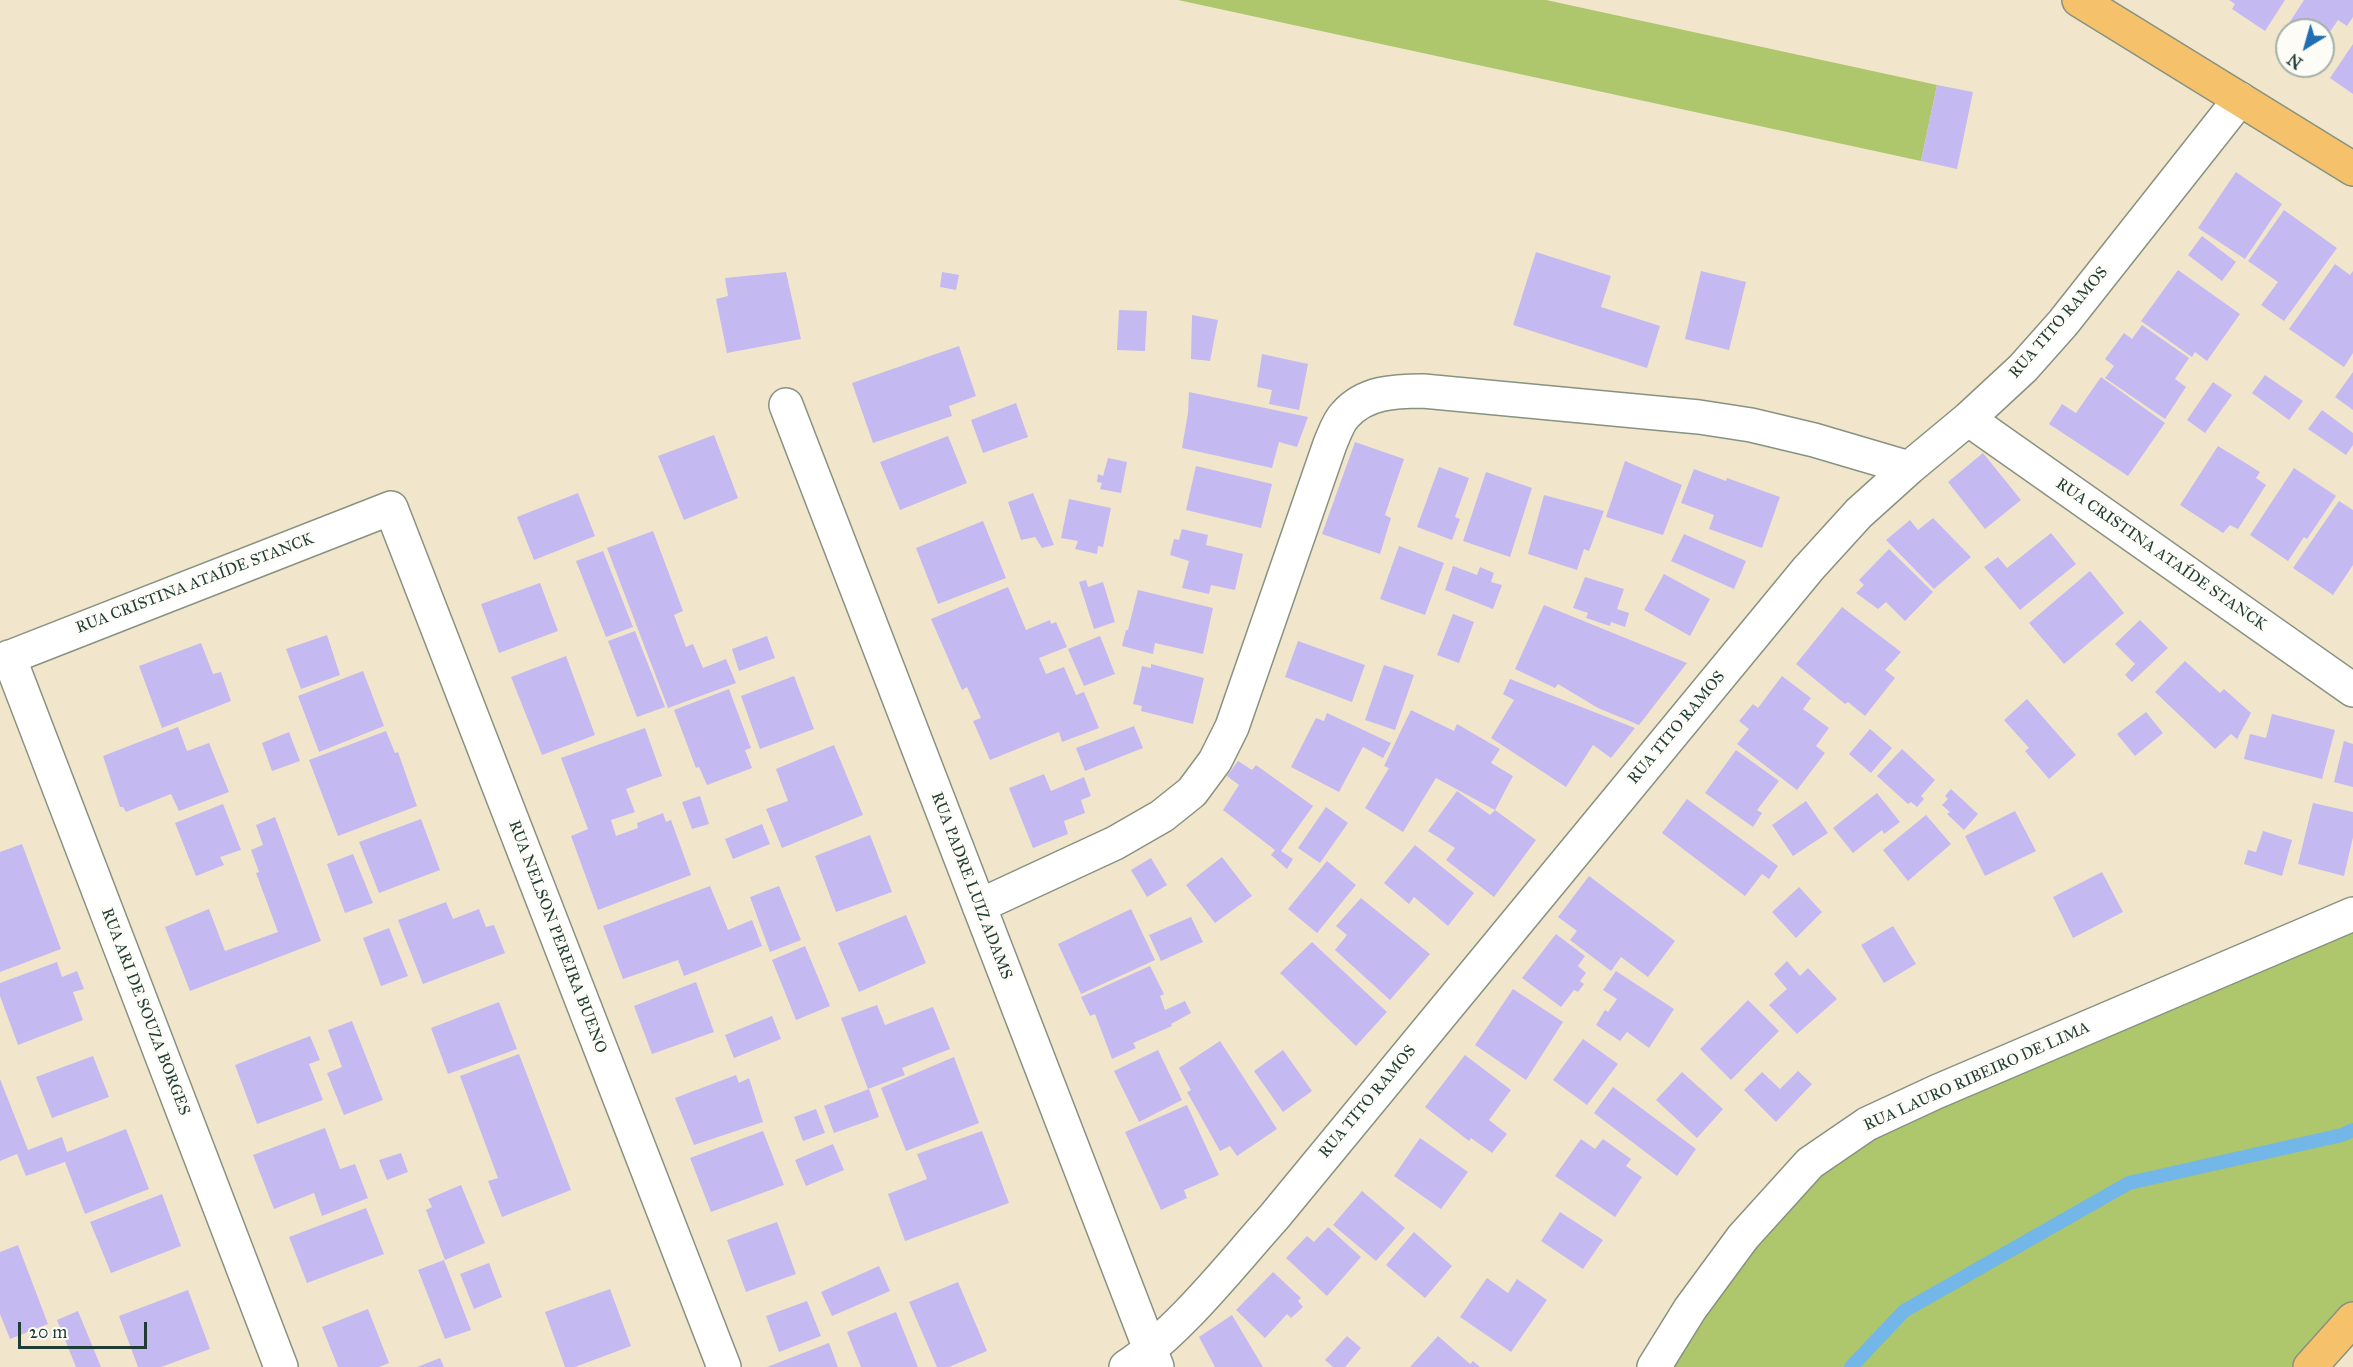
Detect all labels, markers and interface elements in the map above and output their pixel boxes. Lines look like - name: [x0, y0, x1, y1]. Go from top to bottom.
- north arrow: [2275, 18, 2335, 78]
- text: N: [2284, 50, 2306, 73]
- street label: RUA TITO RAMOS: [2005, 263, 2113, 383]
- street label: RUA CRISTINA ATAÍDE STANCK: [2052, 475, 2270, 635]
- street label: RUA CRISTINA ATAÍDE STANCK: [73, 530, 317, 638]
- street label: RUA TITO RAMOS: [1624, 668, 1730, 788]
- street label: RUA PADRE LUIZ ADAMS: [926, 790, 1016, 982]
- street label: RUA NELSON PEREIRA BUENO: [504, 818, 610, 1056]
- street label: RUA ARI DE SOUZA BORGES: [97, 906, 193, 1118]
- street label: RUA LAURO RIBEIRO DE LIMA: [1861, 1018, 2093, 1136]
- street label: RUA TITO RAMOS: [1315, 1042, 1421, 1162]
- scale bar: [21, 1310, 150, 1348]
- text: 20 m: [29, 1321, 67, 1343]

